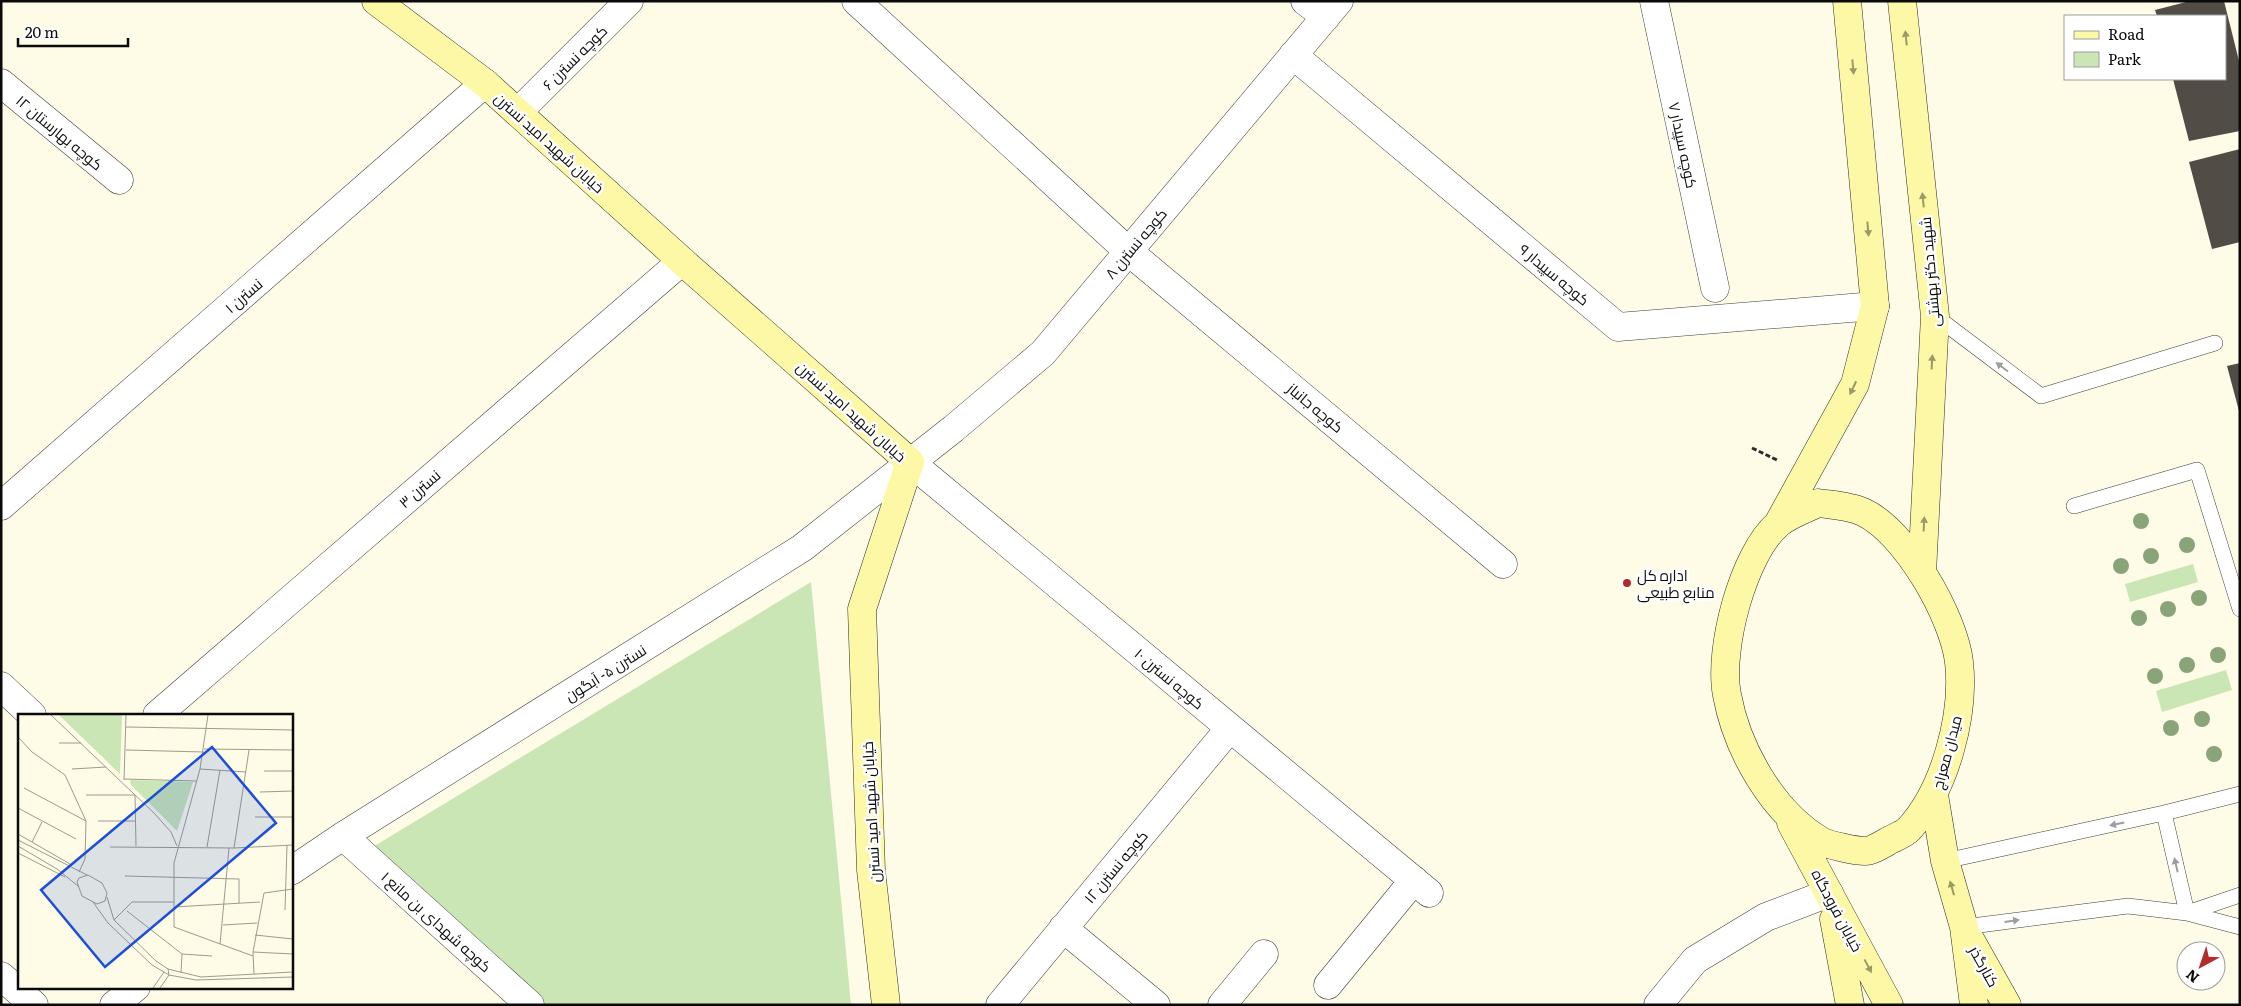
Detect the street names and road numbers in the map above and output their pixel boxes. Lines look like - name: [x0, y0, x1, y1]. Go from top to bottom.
- street label: کوچه نسترن ۶: [536, 19, 612, 95]
- street label: خیابان شهید امید نسترن: [490, 86, 610, 198]
- street label: کوچه بهارستان ۱۲: [12, 89, 108, 175]
- street label: کوچه سپیدار ۷: [1664, 100, 1704, 190]
- street label: کوچه نسترن ۸: [1098, 203, 1172, 283]
- street label: شهید دکتر بهشتی: [1913, 216, 1945, 328]
- street label: کوچه سپیدار ۹: [1515, 238, 1595, 310]
- street label: نسترن ۱: [219, 272, 267, 318]
- street label: خیابان شهید امید نسترن: [792, 355, 912, 467]
- street label: کوچه جانباز: [1282, 376, 1349, 438]
- street label: نسترن ۳: [393, 463, 445, 513]
- street label: نسترن ۵- آبگون: [560, 638, 650, 706]
- street label: کوچه نسترن ۱۰: [1130, 642, 1210, 714]
- street label: میدان معراج: [1925, 713, 1968, 792]
- street label: خیابان شهید امید نسترن: [855, 741, 885, 883]
- street label: کوچه نسترن ۱۲: [1077, 824, 1153, 908]
- street label: خیابان فرودگاه: [1807, 864, 1869, 956]
- street label: کوچه شهدای بن مانع ۱: [376, 865, 497, 978]
- street label: کنارگذر: [1964, 940, 2006, 991]

